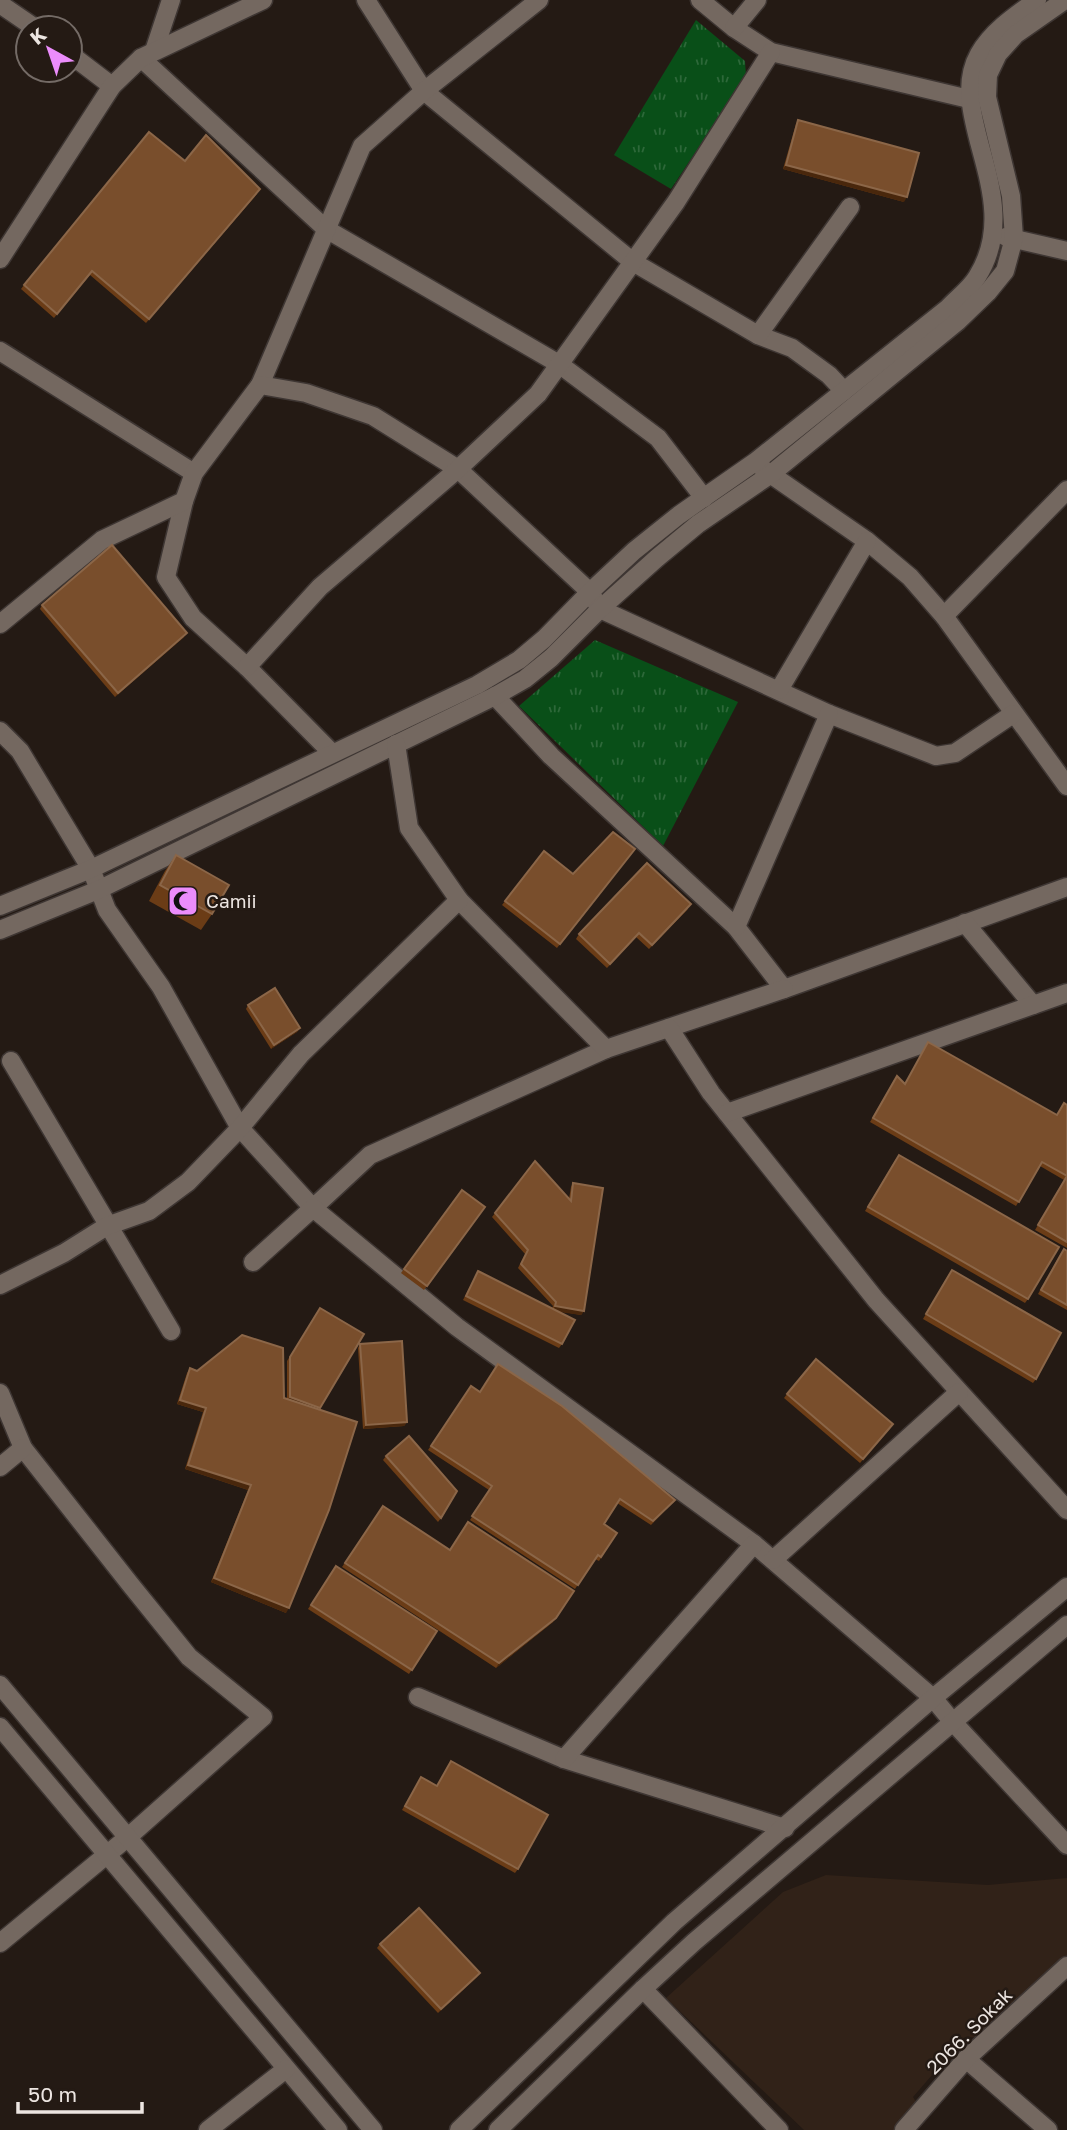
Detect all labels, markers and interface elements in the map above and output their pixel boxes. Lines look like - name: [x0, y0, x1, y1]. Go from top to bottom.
- north arrow: [14, 14, 84, 84]
- text: K: [25, 22, 51, 49]
- mosque icon: Camii: [166, 884, 200, 918]
- place label: Camii: [206, 889, 257, 912]
- street label: 2066. Sokak: [921, 1983, 1016, 2078]
- scale bar: [18, 2070, 142, 2114]
- text: 50 m: [28, 2081, 77, 2107]

